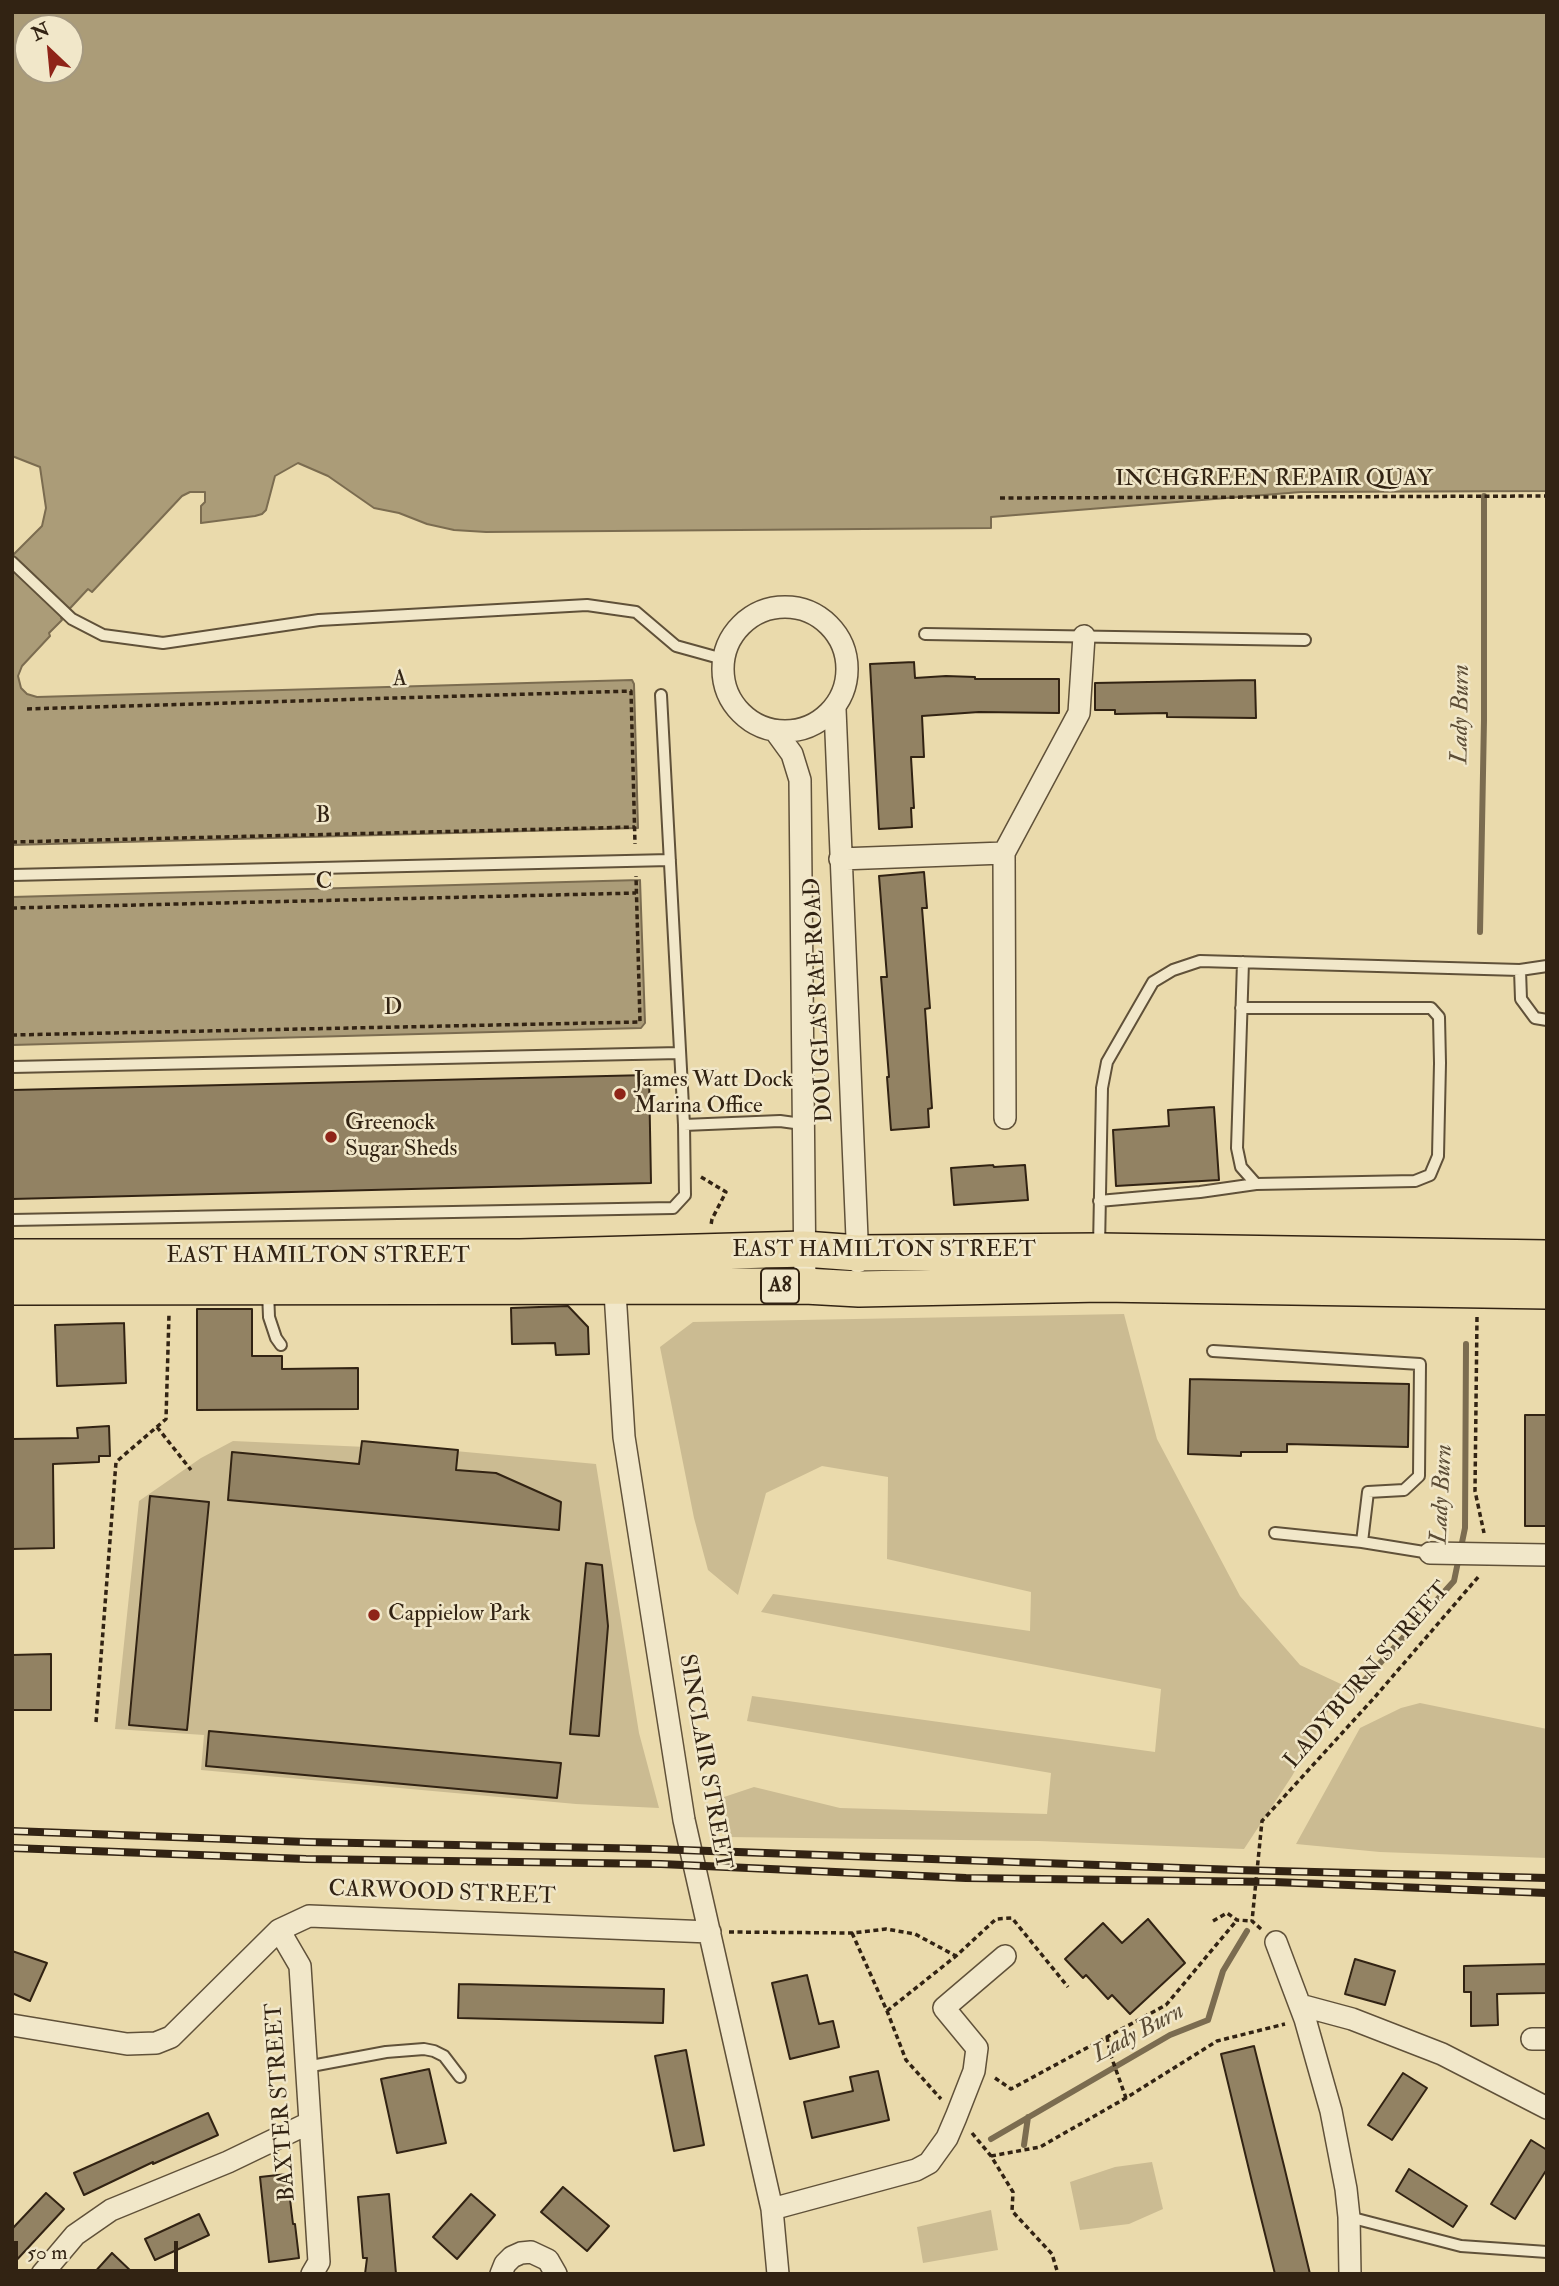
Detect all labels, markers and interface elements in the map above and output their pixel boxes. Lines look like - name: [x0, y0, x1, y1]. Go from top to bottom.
- north arrow: [14, 14, 84, 84]
- text: N: [28, 17, 54, 46]
- street label: INCHGREEN REPAIR QUAY: [1115, 466, 1433, 494]
- water label: Lady Burn: [1447, 664, 1477, 764]
- street label: A: [392, 666, 408, 694]
- street label: B: [315, 803, 331, 831]
- street label: C: [315, 869, 333, 897]
- street label: DOUGLAS RAE ROAD: [800, 877, 840, 1123]
- street label: D: [383, 995, 403, 1023]
- place label: James Watt Dock Marina Office: [634, 1067, 793, 1121]
- marker: James Watt Dock Marina Office: [612, 1086, 628, 1102]
- place label: Greenock Sugar Sheds: [345, 1110, 457, 1164]
- marker: Greenock Sugar Sheds: [323, 1129, 339, 1145]
- street label: EAST HAMILTON STREET: [732, 1237, 1036, 1265]
- street label: EAST HAMILTON STREET: [166, 1243, 470, 1271]
- road number: A8: [761, 1268, 799, 1304]
- water label: Lady Burn: [1426, 1444, 1460, 1544]
- street label: LADYBURN STREET: [1279, 1577, 1457, 1775]
- place label: Cappielow Park: [388, 1601, 531, 1629]
- marker: Cappielow Park: [366, 1607, 382, 1623]
- street label: SINCLAIR STREET: [671, 1652, 737, 1872]
- street label: CARWOOD STREET: [328, 1876, 556, 1912]
- water label: Lady Burn: [1088, 1998, 1190, 2070]
- street label: BAXTER STREET: [261, 2002, 303, 2202]
- scale bar: [18, 2226, 182, 2270]
- text: 50 m: [27, 2239, 68, 2266]

